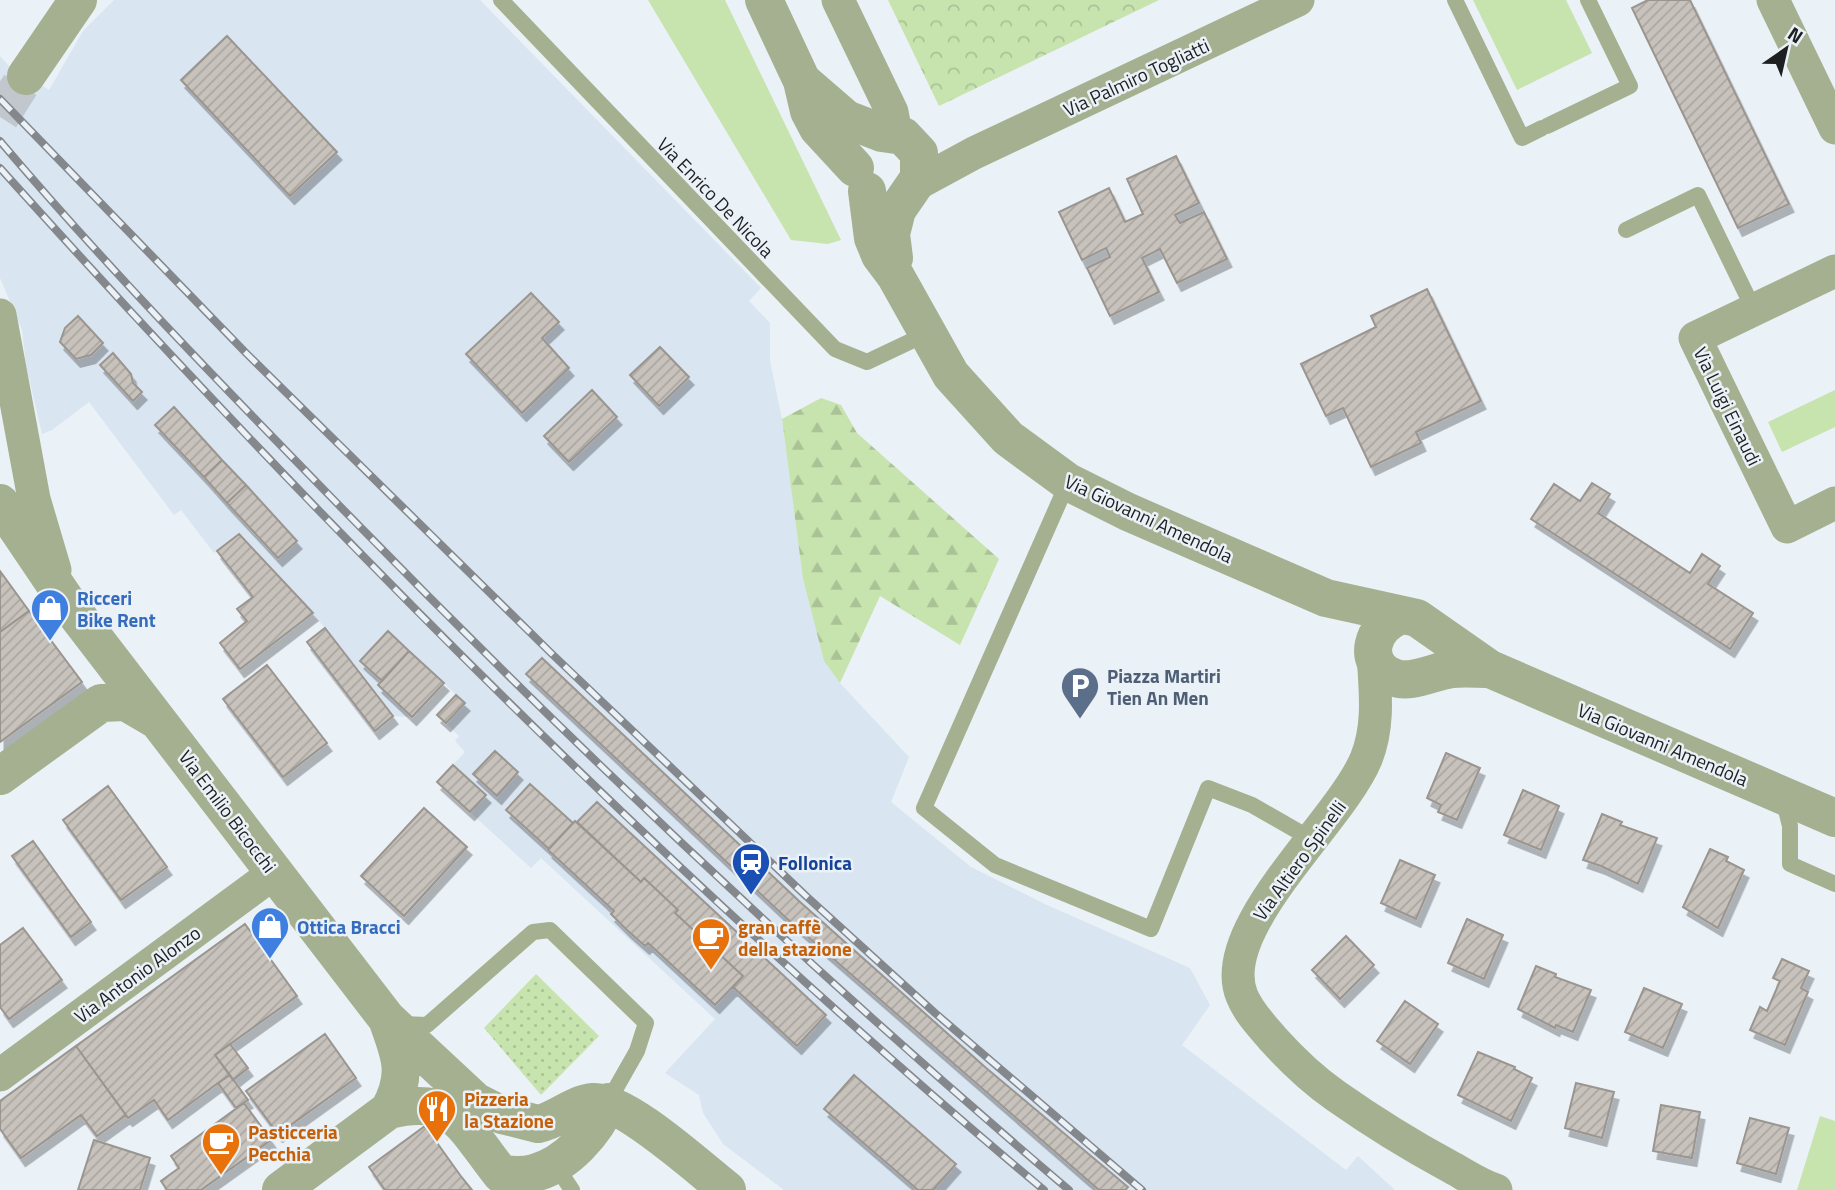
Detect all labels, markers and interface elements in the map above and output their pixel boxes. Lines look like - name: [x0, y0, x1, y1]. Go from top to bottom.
- north arrow: [1751, 14, 1821, 84]
- text: N: [1782, 19, 1809, 50]
- street label: Via Palmiro Togliatti: [1058, 30, 1214, 124]
- street label: Via Enrico De Nicola: [651, 130, 782, 264]
- street label: Via Luigi Einaudi: [1687, 342, 1769, 470]
- street label: Via Giovanni Amendola: [1060, 466, 1238, 570]
- place label: Ricceri Bike Rent: [77, 583, 156, 634]
- shop icon: Ricceri Bike Rent: [29, 587, 71, 642]
- place label: Piazza Martiri Tien An Men: [1107, 661, 1221, 712]
- parking icon: Piazza Martiri Tien An Men: [1059, 665, 1101, 720]
- street label: Via Giovanni Amendola: [1573, 695, 1753, 793]
- street label: Via Emilio Bicocchi: [172, 744, 284, 878]
- street label: Via Altiero Spinelli: [1245, 794, 1353, 926]
- station icon: Follonica: [730, 841, 772, 896]
- place label: Follonica: [778, 848, 852, 877]
- shop icon: Ottica Bracci: [249, 905, 291, 960]
- place label: Ottica Bracci: [297, 912, 401, 941]
- place label: gran caffè della stazione: [738, 912, 852, 963]
- cafe icon: gran caffè della stazione: [690, 916, 732, 971]
- street label: Via Antonio Alonzo: [68, 918, 206, 1030]
- place label: Pizzeria la Stazione: [464, 1084, 554, 1135]
- restaurant icon: Pizzeria la Stazione: [416, 1088, 458, 1143]
- place label: Pasticceria Pecchia: [248, 1117, 338, 1168]
- cafe icon: Pasticceria Pecchia: [200, 1121, 242, 1176]

